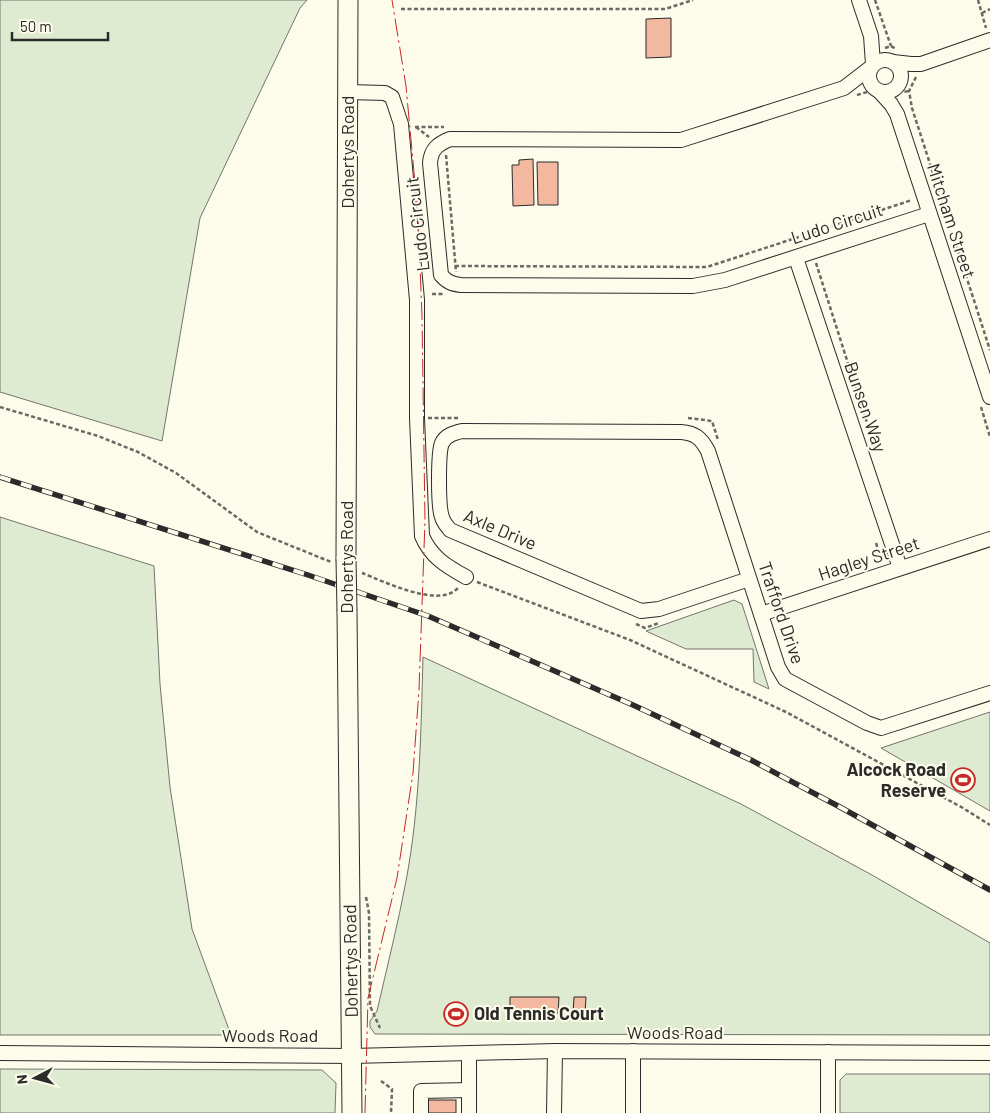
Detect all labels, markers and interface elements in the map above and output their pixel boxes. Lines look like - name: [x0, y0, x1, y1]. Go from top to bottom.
- scale bar: [12, 10, 109, 42]
- text: 50 m: [20, 17, 52, 35]
- street label: Dohertys Road: [336, 95, 358, 209]
- street label: Mitcham Street: [923, 160, 981, 281]
- street label: Ludo Circuit: [400, 176, 434, 273]
- street label: Ludo Circuit: [788, 198, 885, 248]
- street label: Bunsen Way: [840, 359, 892, 455]
- street label: Dohertys Road: [335, 500, 357, 614]
- street label: Axle Drive: [461, 504, 540, 554]
- street label: Hagley Street: [815, 531, 922, 585]
- street label: Trafford Drive: [754, 559, 810, 667]
- place label: Alcock Road Reserve: [846, 758, 946, 801]
- sports icon: Alcock Road Reserve: [950, 767, 976, 793]
- street label: Dohertys Road: [338, 904, 362, 1018]
- sports icon: Old Tennis Court: [443, 1001, 469, 1027]
- place label: Old Tennis Court: [474, 1002, 604, 1024]
- street label: Woods Road: [627, 1021, 723, 1043]
- street label: Woods Road: [222, 1024, 318, 1046]
- north arrow: [10, 1053, 60, 1103]
- text: N: [13, 1074, 31, 1085]

